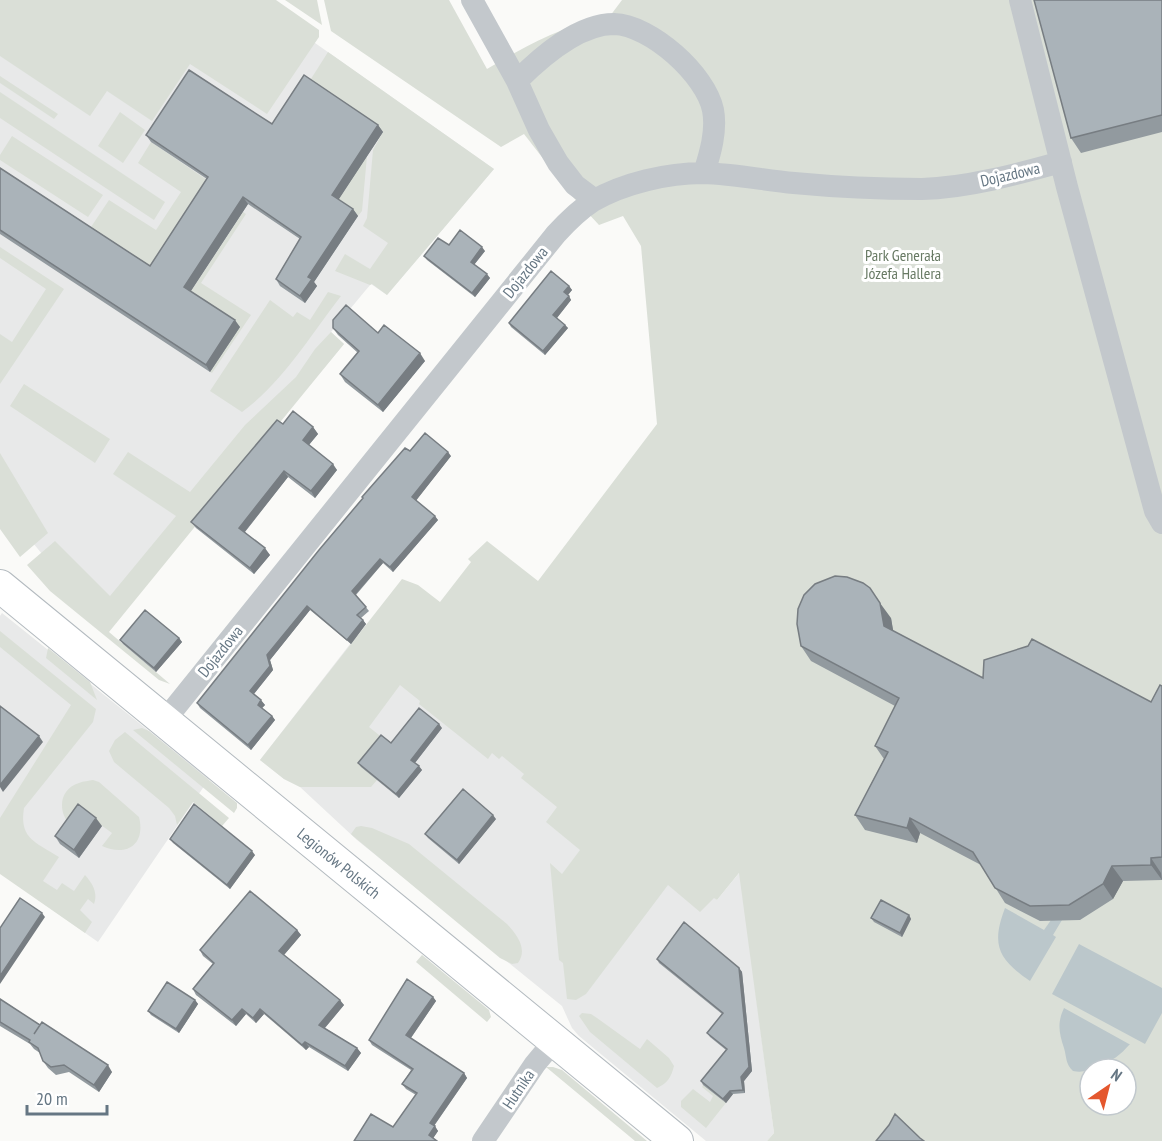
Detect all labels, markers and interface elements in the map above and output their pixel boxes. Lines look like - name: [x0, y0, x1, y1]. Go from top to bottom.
- street label: Dojazdowa: [978, 157, 1042, 191]
- street label: Dojazdowa: [498, 242, 552, 302]
- park label: Park Generała Józefa Hallera: [864, 245, 941, 283]
- street label: Dojazdowa: [193, 621, 247, 681]
- street label: Legionów Polskich: [293, 823, 385, 903]
- north arrow: [1078, 1057, 1138, 1117]
- text: N: [1107, 1064, 1126, 1085]
- street label: Hutnika: [498, 1066, 538, 1112]
- scale bar: [27, 1078, 106, 1116]
- text: 20 m: [36, 1087, 68, 1110]

